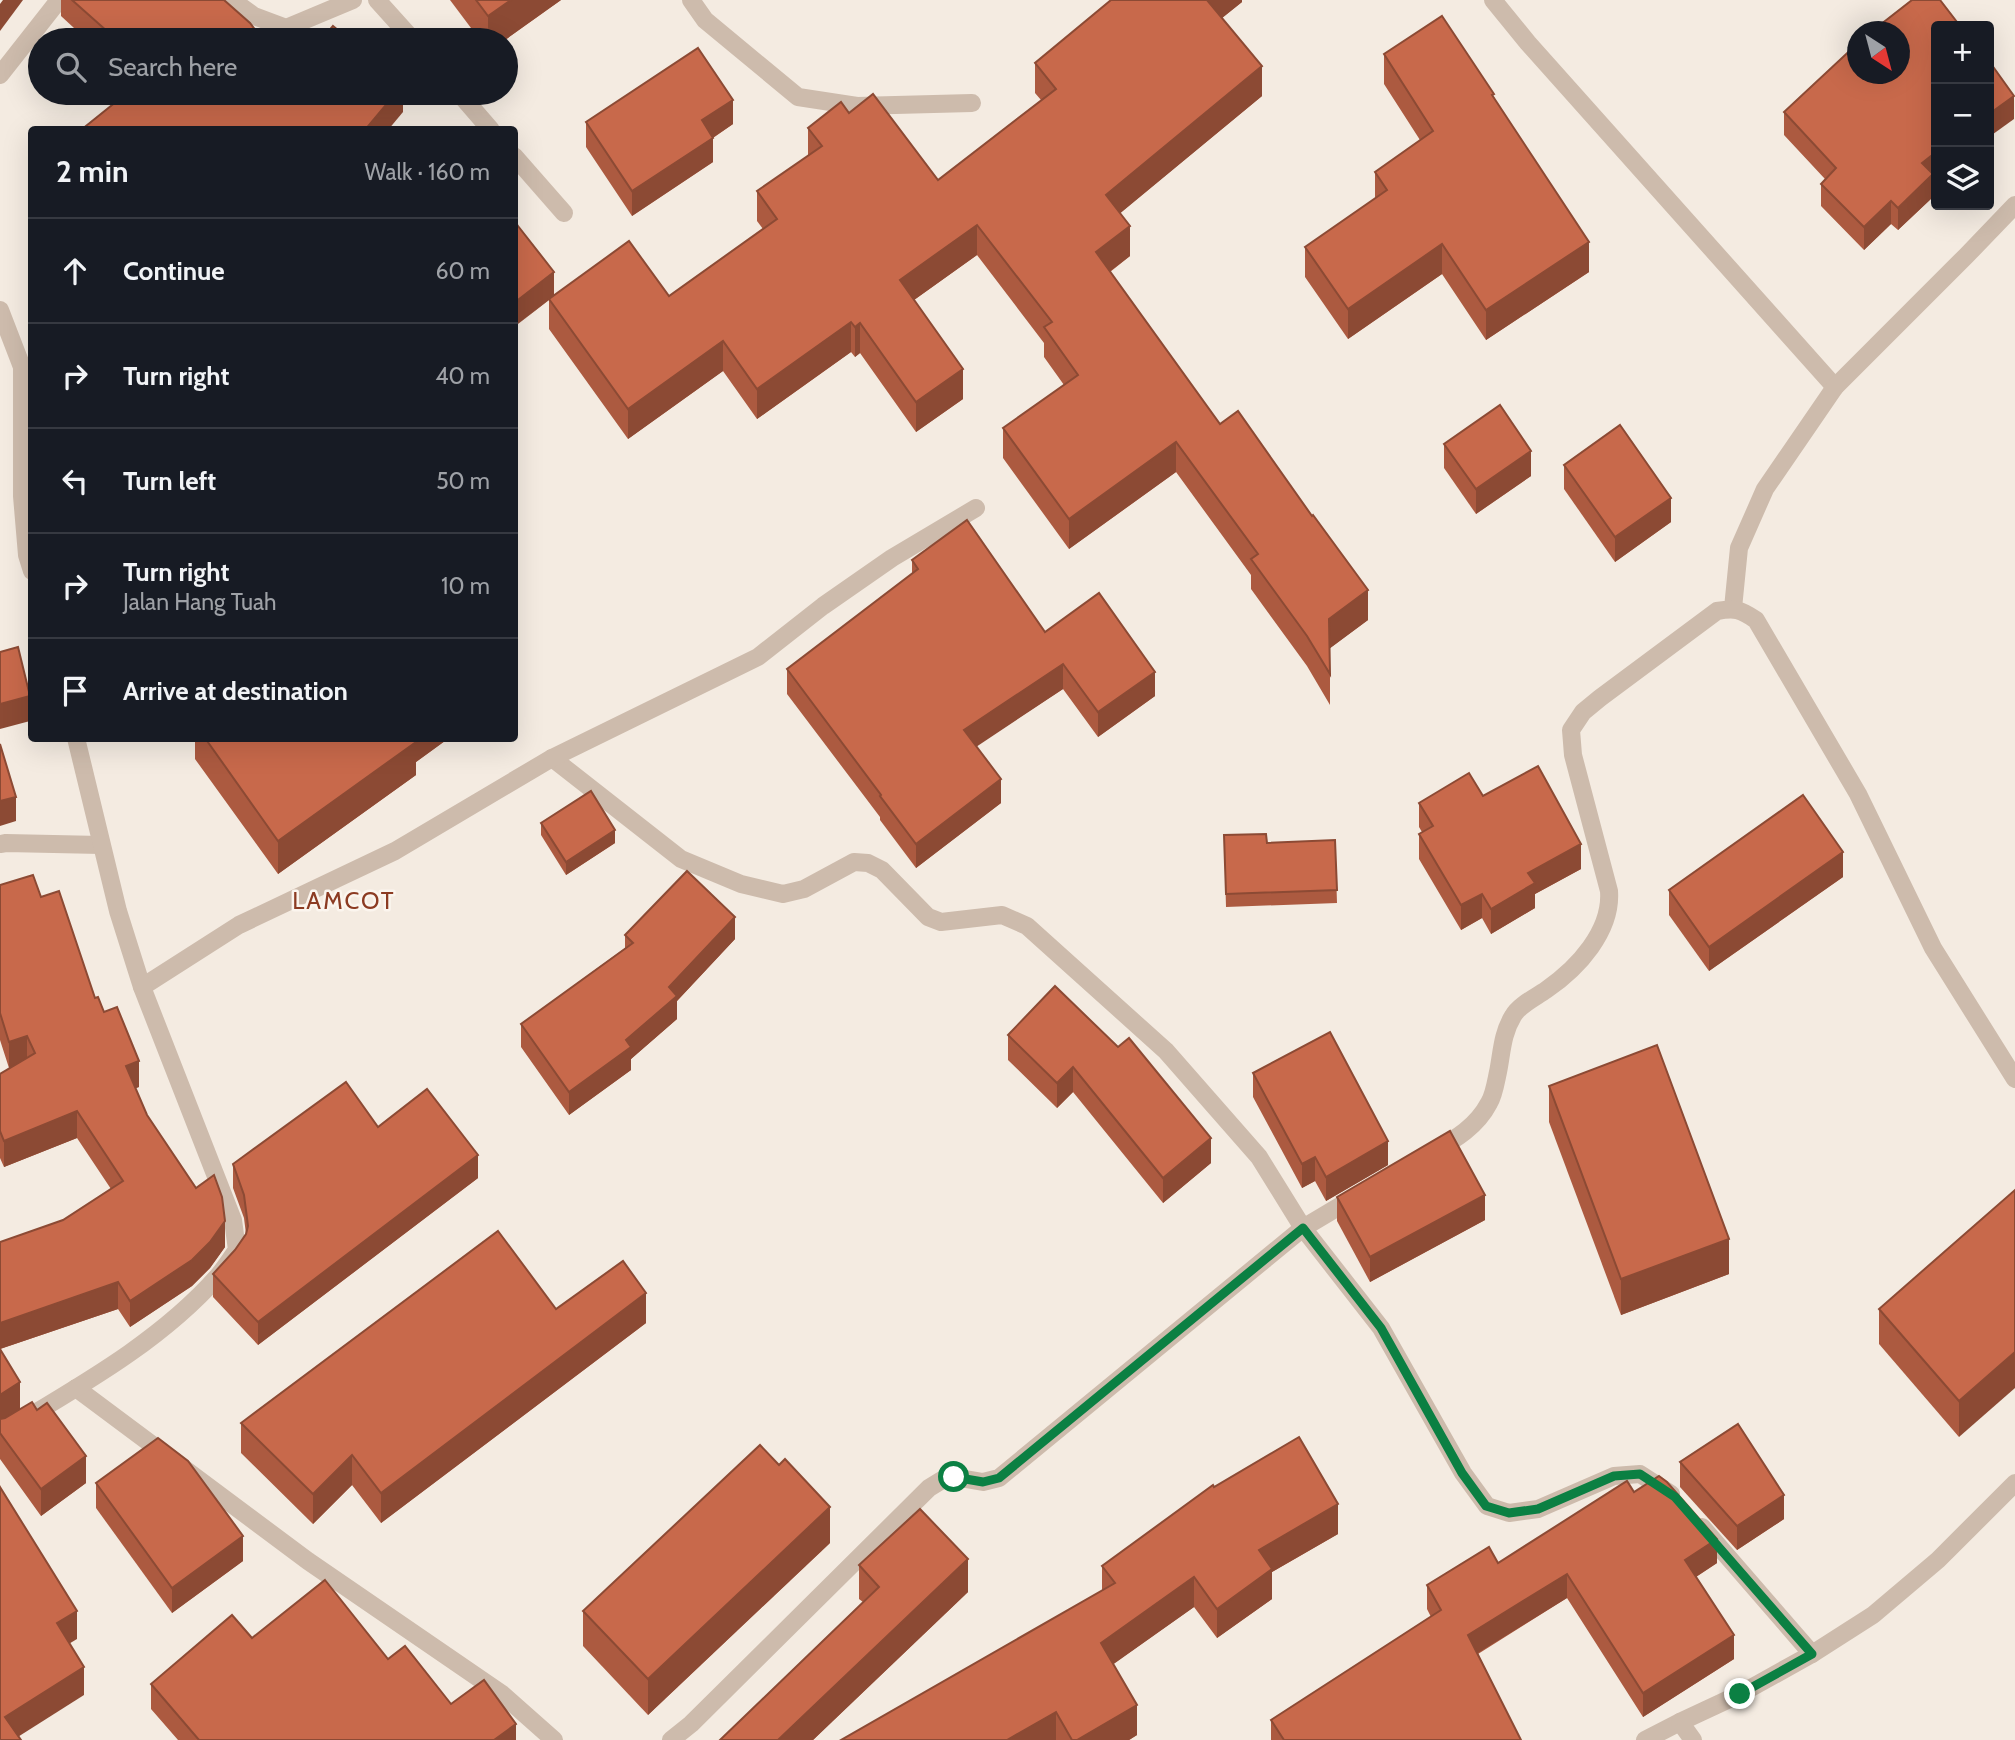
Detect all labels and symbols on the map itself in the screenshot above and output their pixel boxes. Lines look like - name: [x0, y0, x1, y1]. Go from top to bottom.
- north arrow: [1847, 21, 1910, 84]
- district label: LAMCOT: [292, 886, 396, 915]
- route start: [938, 1461, 969, 1492]
- route end: [1724, 1678, 1755, 1709]

